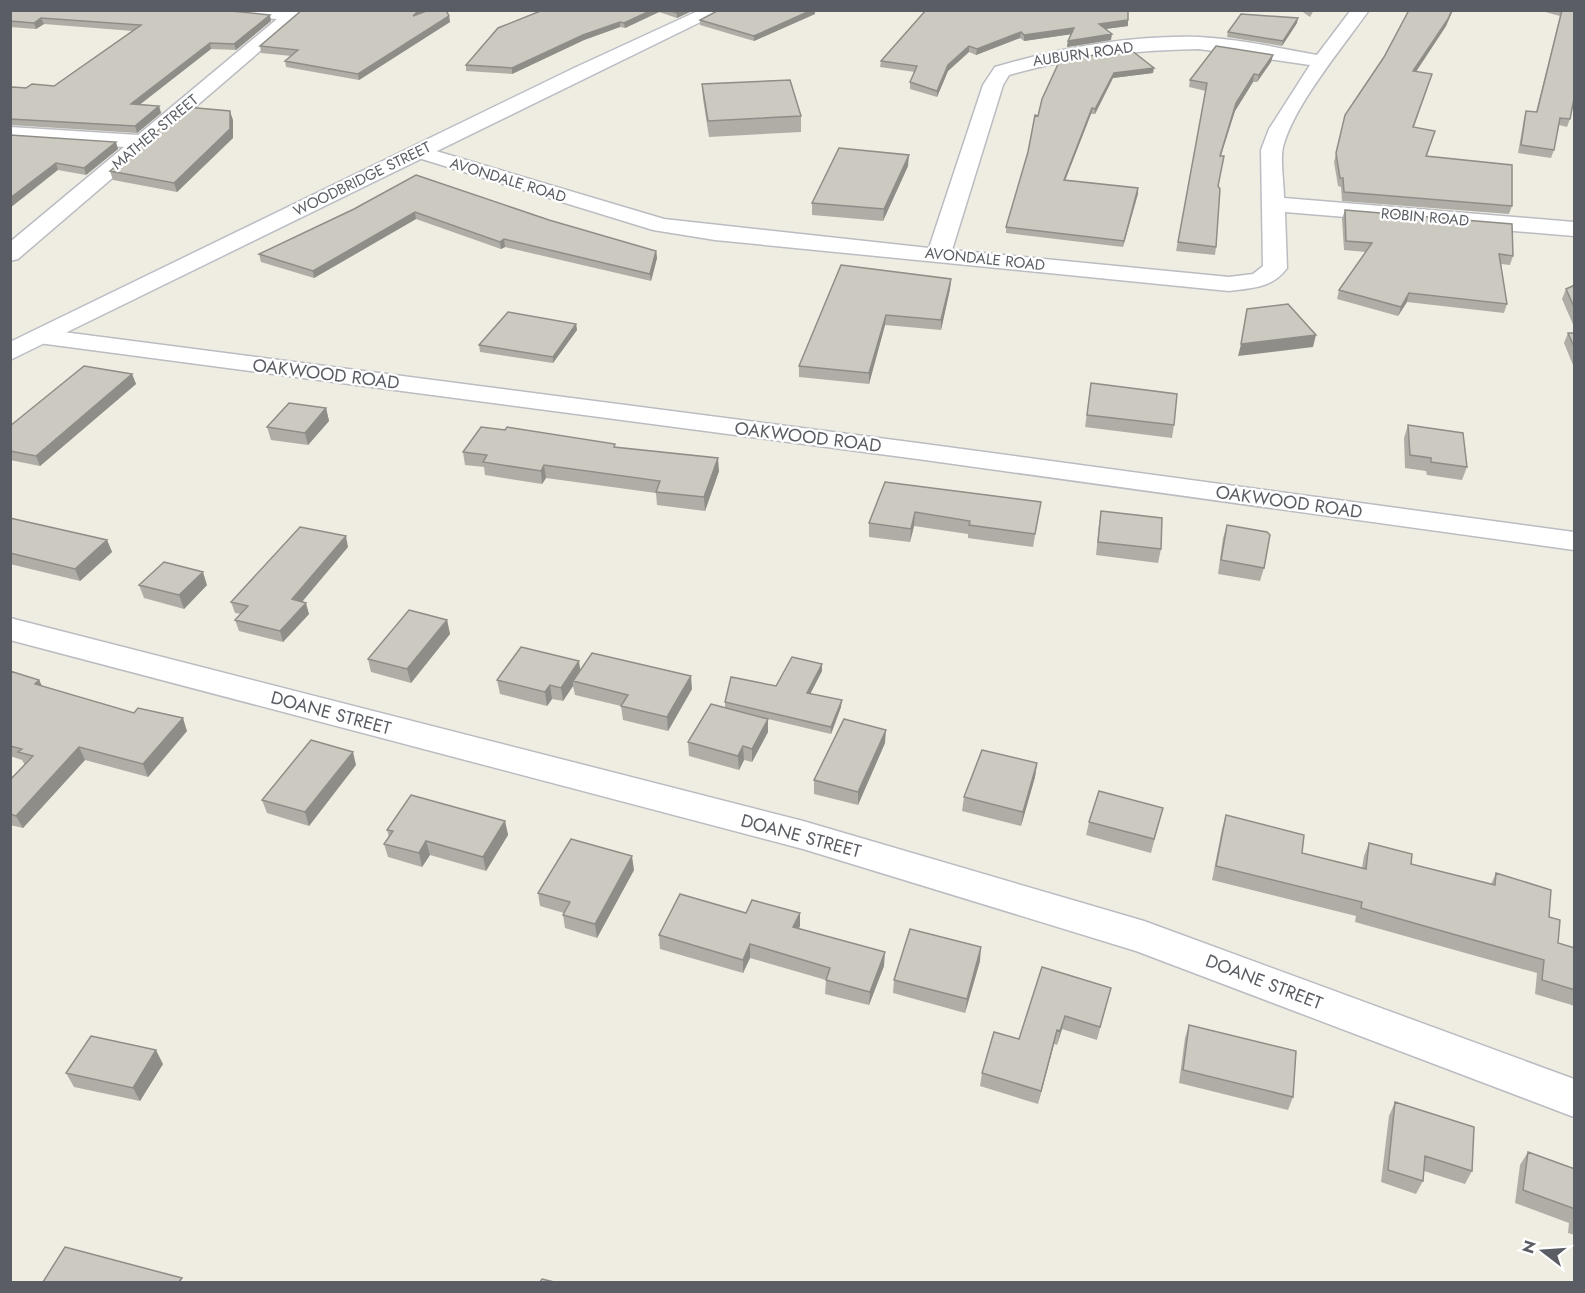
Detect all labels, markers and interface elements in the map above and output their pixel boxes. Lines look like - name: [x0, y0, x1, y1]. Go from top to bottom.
- street label: AUBURN ROAD: [1031, 36, 1135, 72]
- street label: MATHER STREET: [107, 89, 203, 175]
- street label: WOODBRIDGE STREET: [289, 136, 435, 222]
- street label: AVONDALE ROAD: [447, 152, 569, 208]
- street label: ROBIN ROAD: [1380, 202, 1470, 232]
- street label: AVONDALE ROAD: [924, 242, 1046, 276]
- street label: OAKWOOD ROAD: [251, 352, 401, 396]
- street label: OAKWOOD ROAD: [733, 415, 883, 459]
- street label: OAKWOOD ROAD: [1214, 479, 1364, 525]
- street label: DOANE STREET: [268, 684, 395, 742]
- street label: DOANE STREET: [738, 807, 865, 865]
- street label: DOANE STREET: [1202, 948, 1327, 1016]
- north arrow: [1513, 1221, 1573, 1281]
- text: N: [1516, 1237, 1542, 1256]

